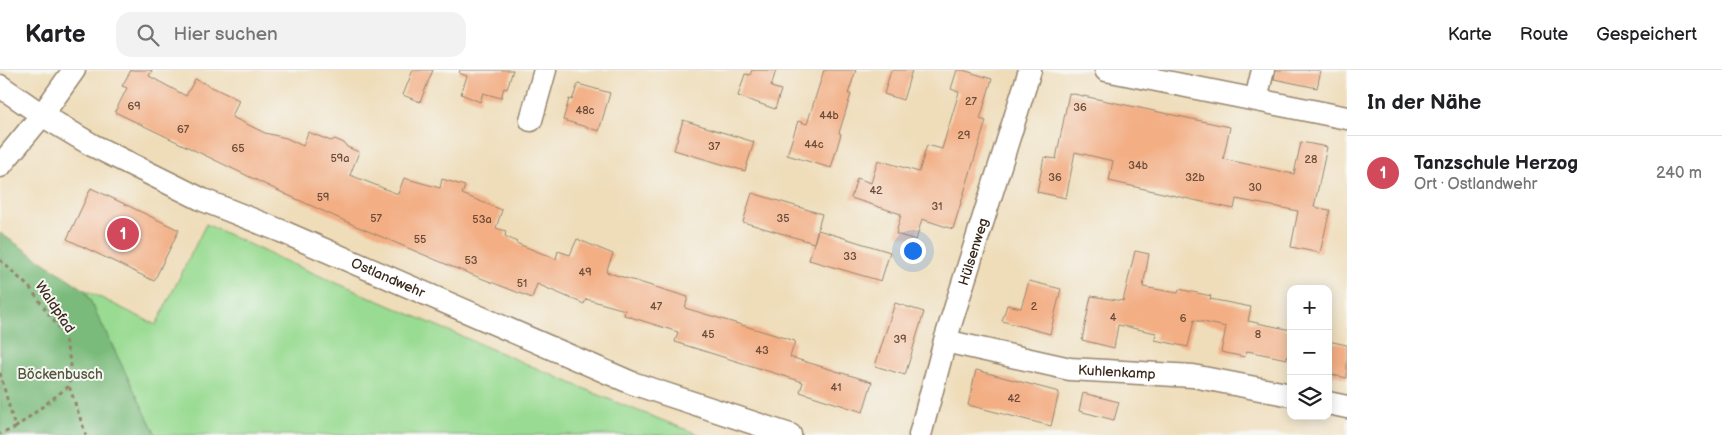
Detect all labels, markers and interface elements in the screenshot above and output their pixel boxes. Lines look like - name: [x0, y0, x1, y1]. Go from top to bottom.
- search box: [116, 12, 466, 57]
- text: Karte: [25, 20, 86, 49]
- icon: search: [134, 21, 162, 49]
- text: Hier suchen: [174, 23, 278, 46]
- text: Karte: [1448, 24, 1492, 45]
- text: Route: [1520, 24, 1568, 45]
- text: Gespeichert: [1596, 24, 1697, 45]
- text: In der Nähe: [1367, 90, 1481, 115]
- house number: 27: [965, 95, 978, 108]
- house number: 69: [127, 100, 141, 113]
- house number: 36: [1073, 101, 1087, 114]
- house number: 48c: [576, 104, 595, 117]
- house number: 44b: [819, 109, 839, 122]
- house number: 67: [177, 123, 190, 136]
- house number: 29: [958, 129, 970, 142]
- house number: 44c: [804, 138, 824, 151]
- house number: 37: [708, 140, 721, 153]
- house number: 65: [231, 142, 245, 155]
- house number: 59a: [331, 152, 349, 165]
- text: Tanzschule Herzog: [1414, 152, 1578, 175]
- house number: 28: [1305, 153, 1317, 166]
- house number: 34b: [1128, 159, 1148, 172]
- text: 1: [1380, 164, 1386, 183]
- text: 240 m: [1656, 164, 1702, 183]
- house number: 36: [1048, 171, 1062, 184]
- house number: 32b: [1185, 171, 1205, 184]
- text: Ort · Ostlandwehr: [1414, 175, 1537, 194]
- house number: 30: [1248, 181, 1262, 194]
- house number: 42: [869, 184, 883, 197]
- house number: 59: [317, 191, 329, 204]
- house number: 31: [931, 200, 943, 213]
- house number: 57: [370, 212, 382, 225]
- house number: 35: [776, 212, 790, 225]
- house number: 53a: [472, 213, 492, 226]
- pin: 1: [107, 215, 139, 253]
- street label: Hülsenweg: [954, 216, 992, 287]
- house number: 55: [414, 233, 426, 246]
- your location: [900, 238, 926, 264]
- house number: 33: [843, 250, 857, 263]
- street label: Ostlandwehr: [349, 254, 429, 301]
- house number: 53: [464, 254, 478, 267]
- house number: 49: [578, 266, 592, 279]
- house number: 51: [517, 277, 527, 290]
- street label: Waldpfad: [32, 278, 78, 336]
- map controls: [1287, 285, 1332, 420]
- button: +: [1287, 285, 1332, 330]
- house number: 47: [650, 300, 663, 313]
- house number: 2: [1031, 300, 1038, 313]
- house number: 4: [1110, 311, 1117, 324]
- house number: 6: [1180, 312, 1187, 325]
- house number: 45: [701, 328, 715, 341]
- house number: 8: [1255, 328, 1261, 341]
- button: −: [1287, 330, 1332, 375]
- house number: 39: [893, 333, 907, 346]
- house number: 43: [755, 344, 769, 357]
- street label: Kuhlenkamp: [1077, 361, 1156, 382]
- park label: Böckenbusch: [17, 366, 103, 383]
- button: layers: [1287, 375, 1332, 420]
- house number: 41: [831, 381, 841, 394]
- house number: 42: [1007, 392, 1021, 405]

